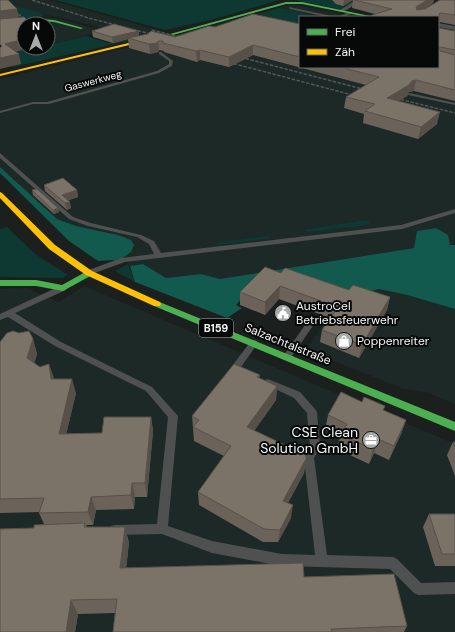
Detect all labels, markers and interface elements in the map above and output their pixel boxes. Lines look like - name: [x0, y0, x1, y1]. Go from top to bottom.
- north arrow: [16, 16, 56, 56]
- legend: [299, 16, 439, 68]
- text: N: [32, 19, 40, 33]
- text: Frei: [335, 24, 355, 40]
- text: Zäh: [335, 44, 355, 60]
- street label: Gaswerkweg: [63, 67, 123, 95]
- place label: AustroCel Betriebsfeuerwehr: [296, 298, 399, 328]
- public building icon: AustroCel Betriebsfeuerwehr: [273, 303, 293, 323]
- road number: B159: [199, 319, 233, 337]
- street label: Salzachtalstraße: [242, 319, 334, 369]
- shop icon: Poppenreiter: [334, 331, 354, 351]
- place label: Poppenreiter: [357, 333, 430, 349]
- place label: CSE Clean Solution GmbH: [260, 423, 358, 457]
- office icon: CSE Clean Solution GmbH: [361, 430, 381, 450]

